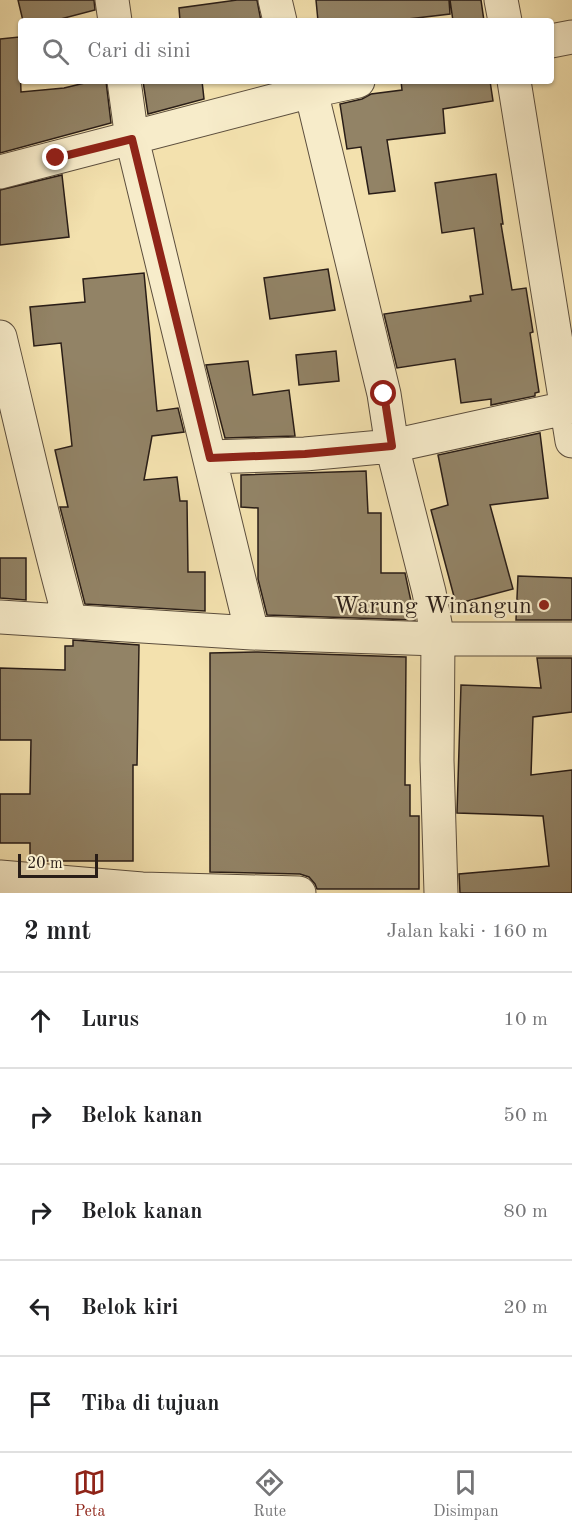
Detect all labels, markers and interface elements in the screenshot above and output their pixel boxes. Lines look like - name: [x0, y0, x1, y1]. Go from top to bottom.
- search box: [18, 18, 554, 84]
- icon: search: [39, 35, 72, 68]
- text: Cari di sini: [87, 40, 191, 62]
- route end: [42, 144, 68, 170]
- route start: [370, 380, 396, 406]
- place label: Warung Winangun: [334, 595, 532, 619]
- marker: Warung Winangun: [537, 598, 551, 612]
- scale bar: [18, 851, 98, 878]
- text: 20 m: [27, 856, 63, 872]
- text: 2 mnt: [24, 919, 91, 945]
- text: Jalan kaki · 160 m: [386, 922, 548, 942]
- icon: ahead: [24, 1004, 57, 1037]
- text: Lurus: [81, 1009, 139, 1031]
- text: 10 m: [503, 1010, 548, 1030]
- icon: right: [24, 1100, 57, 1133]
- text: Belok kanan: [81, 1105, 203, 1127]
- text: 50 m: [503, 1106, 548, 1126]
- icon: right: [24, 1196, 57, 1229]
- text: Belok kanan: [81, 1201, 203, 1223]
- text: 80 m: [503, 1202, 548, 1222]
- icon: left: [24, 1292, 57, 1325]
- text: Belok kiri: [81, 1297, 178, 1319]
- text: 20 m: [503, 1298, 548, 1318]
- icon: arrive: [24, 1388, 57, 1421]
- text: Tiba di tujuan: [81, 1393, 219, 1415]
- tab: Peta: [73, 1466, 106, 1522]
- tab: Rute: [253, 1466, 286, 1522]
- tab: Disimpan: [433, 1466, 499, 1522]

